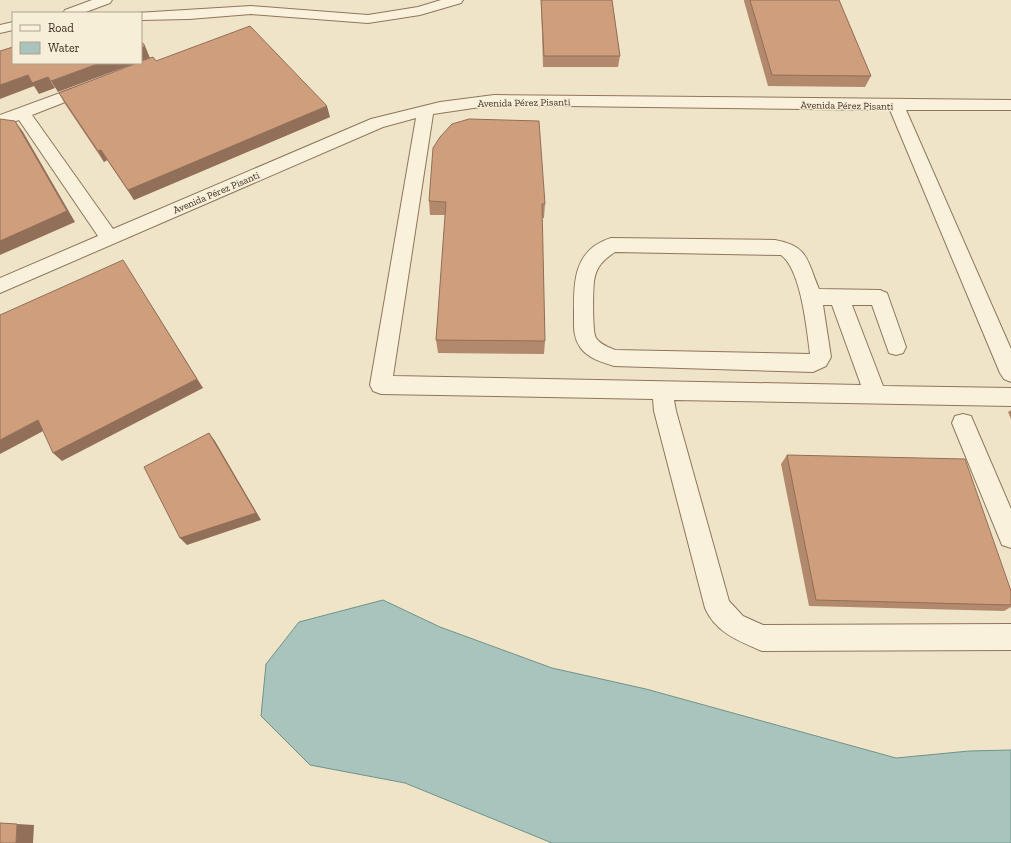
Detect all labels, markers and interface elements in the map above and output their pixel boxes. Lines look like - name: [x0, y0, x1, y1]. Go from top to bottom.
- legend: [12, 12, 142, 64]
- text: Road: [48, 21, 74, 35]
- text: Water: [48, 41, 80, 55]
- street label: Avenida Pérez Pisanti: [478, 96, 571, 110]
- street label: Avenida Pérez Pisanti: [800, 99, 894, 113]
- street label: Avenida Pérez Pisanti: [171, 169, 262, 217]

